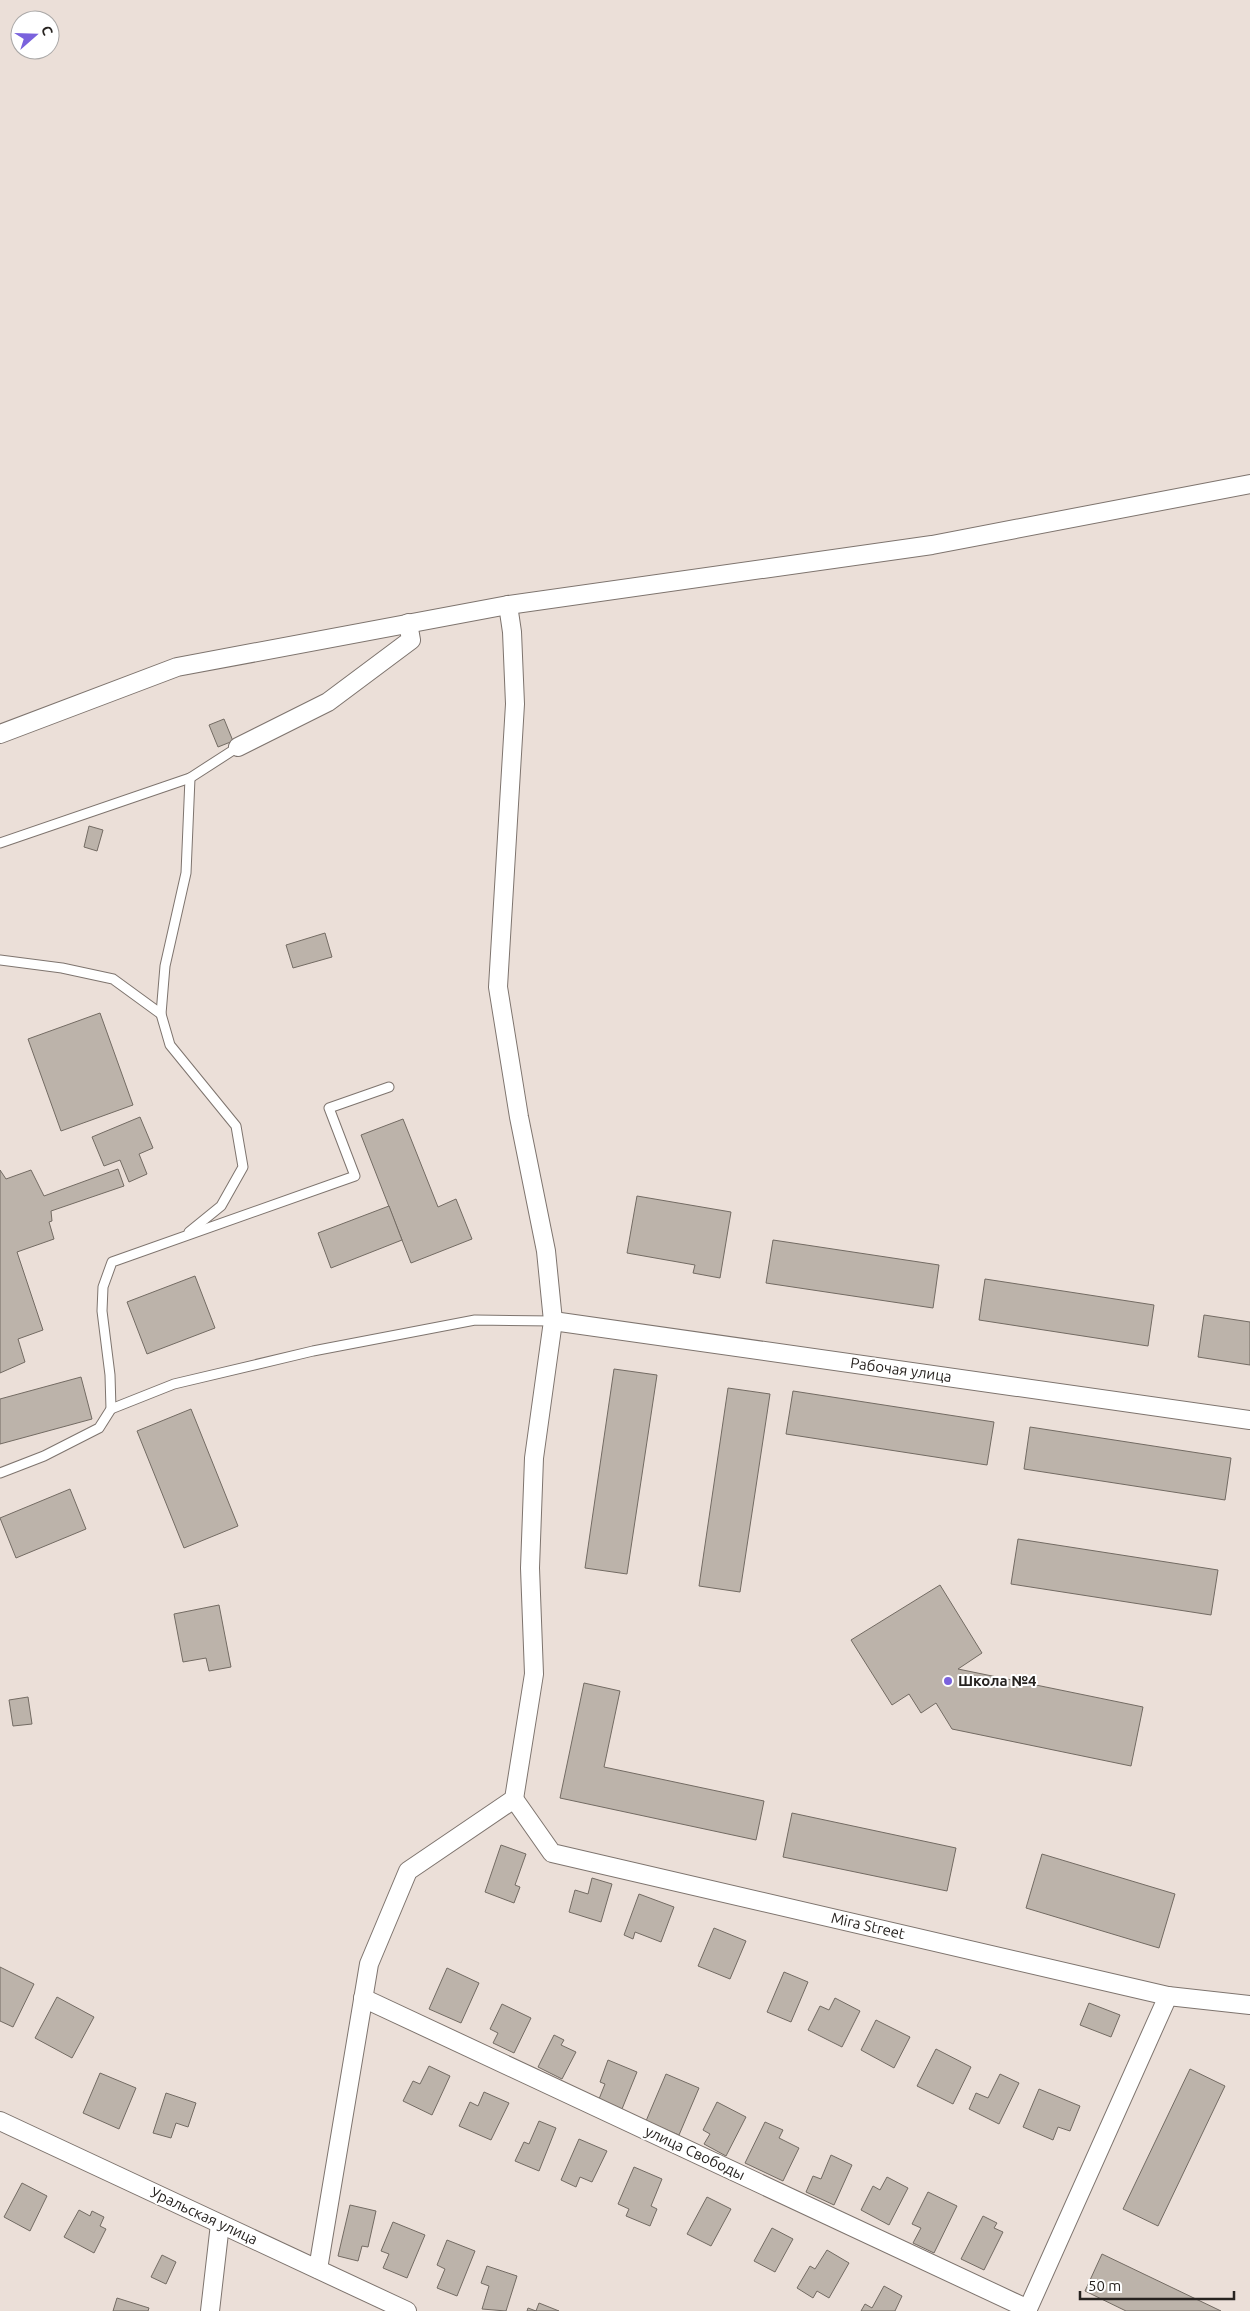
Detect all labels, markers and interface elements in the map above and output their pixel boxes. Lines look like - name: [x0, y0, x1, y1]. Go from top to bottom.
- north arrow: [10, 10, 60, 60]
- text: С: [38, 24, 56, 38]
- street label: Рабочая улица: [849, 1354, 953, 1385]
- place label: Школа №4: [958, 1672, 1036, 1689]
- marker: Школа №4: [942, 1675, 954, 1687]
- street label: Mira Street: [829, 1909, 907, 1942]
- street label: улица Свободы: [643, 2122, 748, 2183]
- street label: Уральская улица: [148, 2183, 261, 2248]
- scale bar: [1080, 2268, 1234, 2300]
- text: 50 m: [1088, 2277, 1121, 2294]

